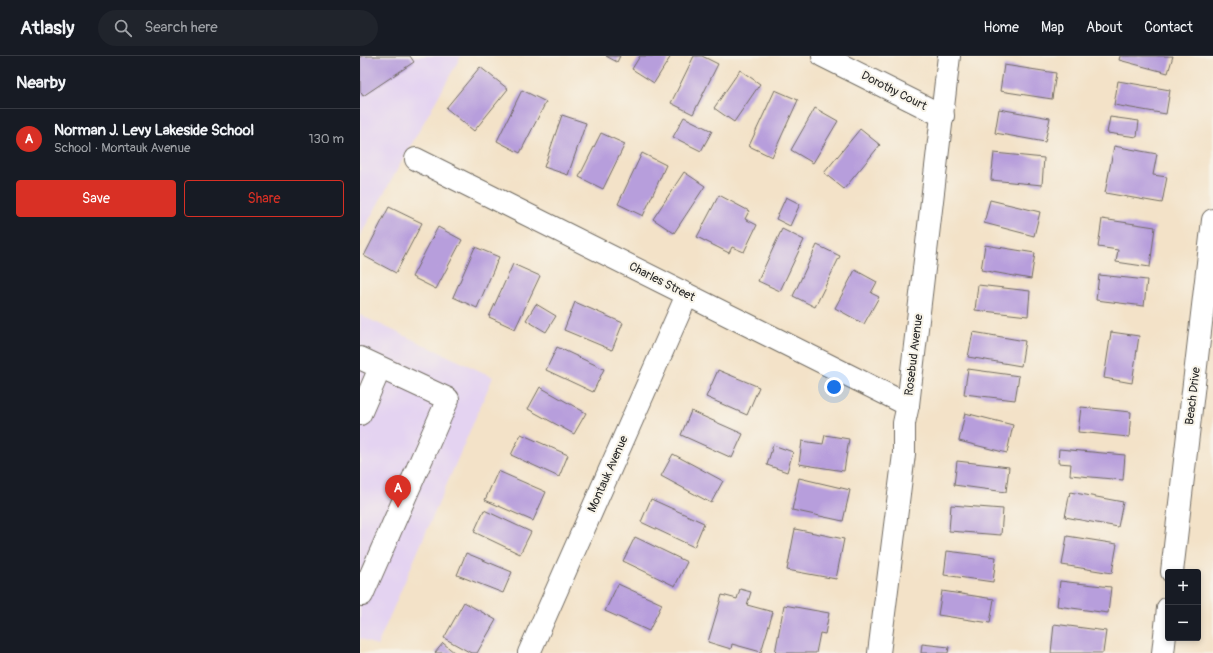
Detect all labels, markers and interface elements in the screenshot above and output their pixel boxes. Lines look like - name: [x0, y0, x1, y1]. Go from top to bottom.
- search box: [98, 10, 378, 46]
- text: Atlasly: [20, 16, 74, 40]
- icon: search: [112, 17, 134, 39]
- text: Search here: [144, 18, 218, 37]
- text: Home: [984, 19, 1019, 36]
- text: Map: [1041, 19, 1064, 36]
- text: About: [1086, 19, 1122, 36]
- text: Contact: [1144, 19, 1193, 36]
- street label: Dorothy Court: [859, 68, 929, 114]
- text: Nearby: [16, 72, 65, 93]
- text: Norman J. Levy Lakeside School: [54, 121, 254, 140]
- text: A: [25, 131, 33, 147]
- text: 130 m: [308, 131, 344, 147]
- text: School · Montauk Avenue: [54, 140, 190, 156]
- button: Save: [16, 180, 176, 217]
- button: Share: [184, 180, 344, 217]
- street label: Charles Street: [626, 259, 698, 305]
- street label: Rosebud Avenue: [902, 313, 926, 397]
- street label: Beach Drive: [1182, 366, 1204, 426]
- your location: [824, 377, 844, 397]
- street label: Montauk Avenue: [584, 433, 632, 515]
- pin: A: [385, 475, 411, 508]
- map controls: [1165, 569, 1201, 641]
- button: +: [1165, 569, 1201, 605]
- button: −: [1165, 605, 1201, 641]

